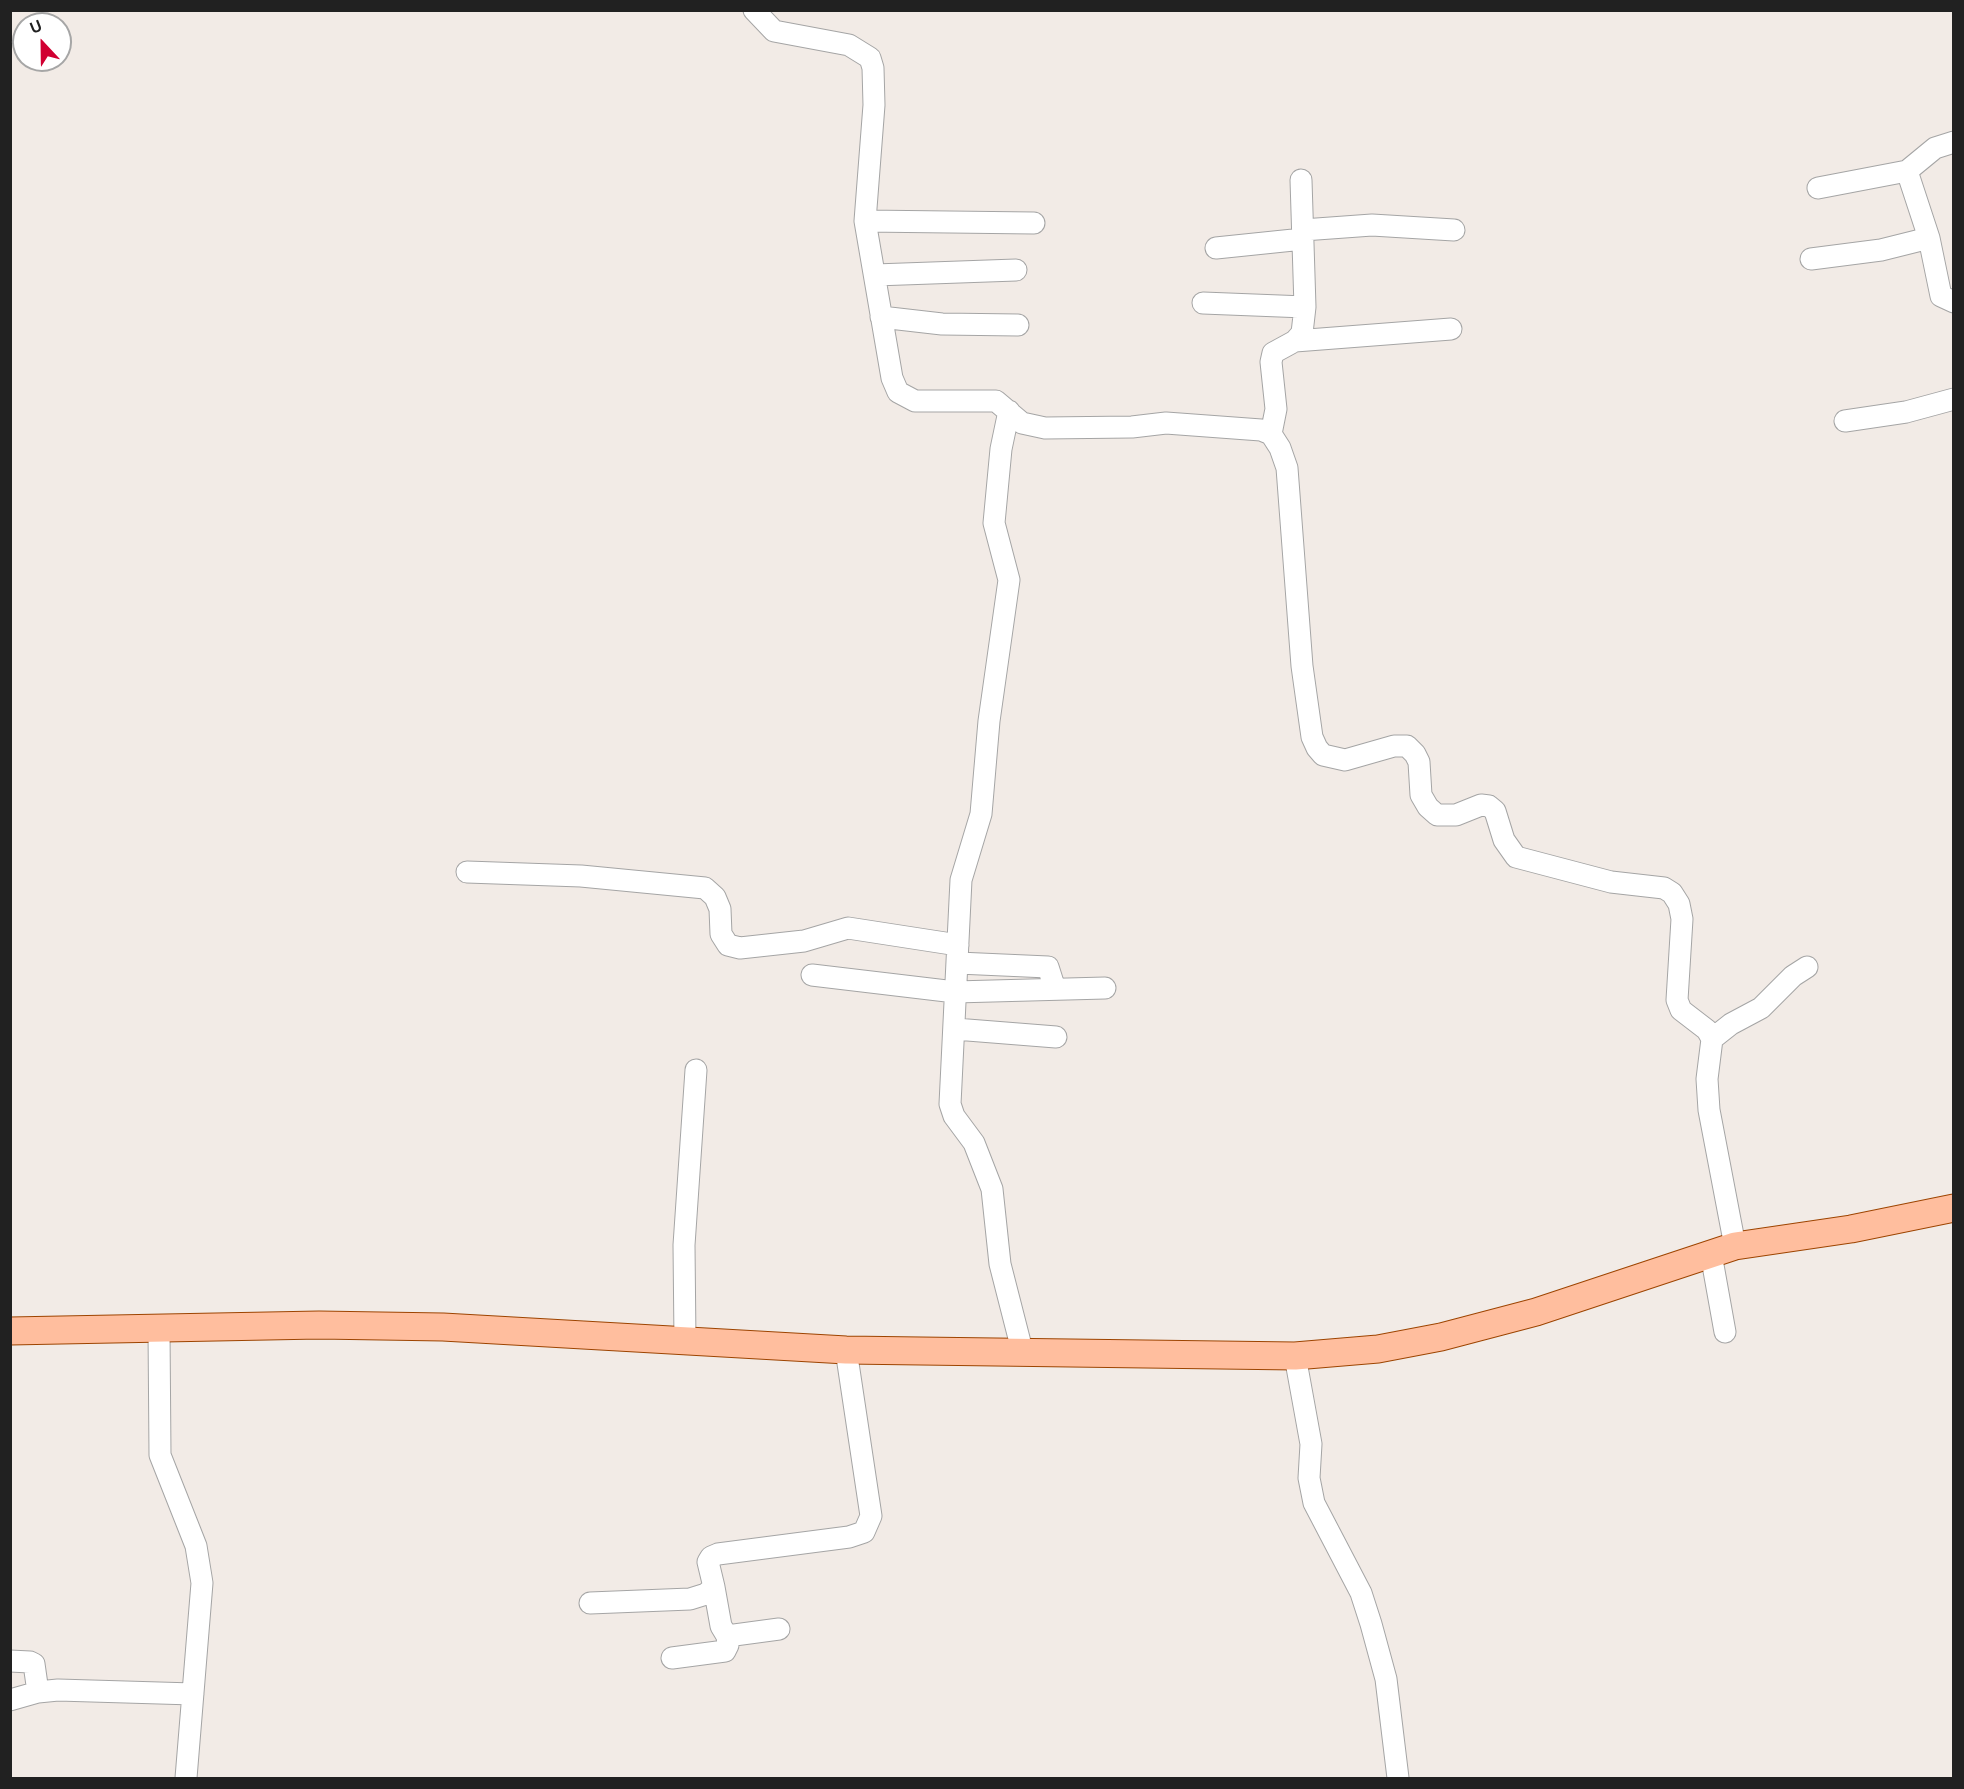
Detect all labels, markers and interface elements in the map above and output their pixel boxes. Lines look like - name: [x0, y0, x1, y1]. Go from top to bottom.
- north arrow: [12, 12, 72, 72]
- text: U: [27, 16, 45, 38]

